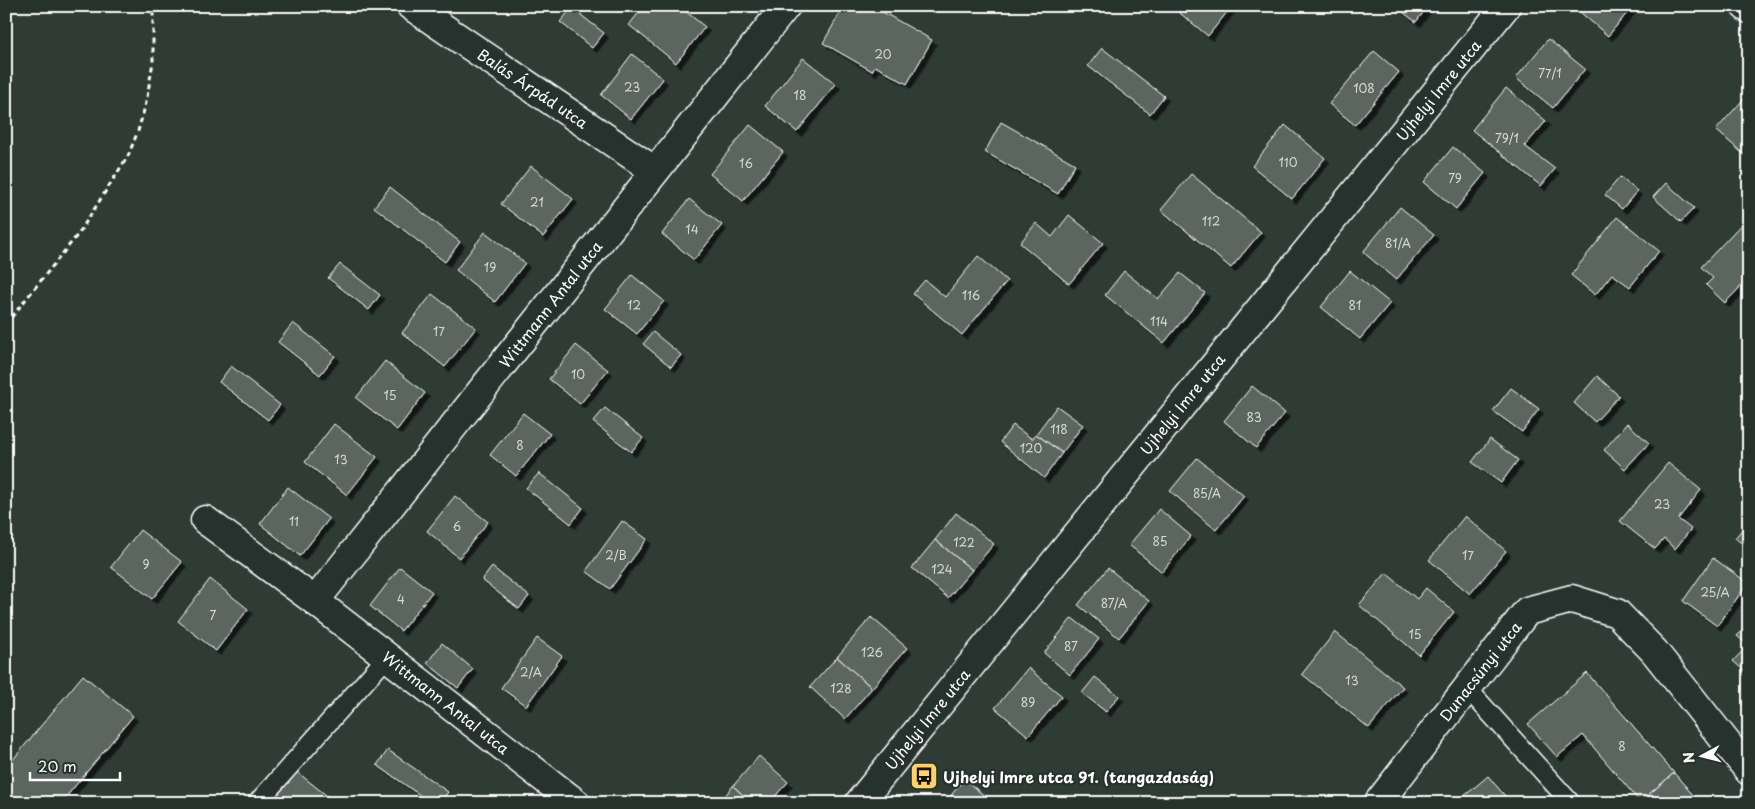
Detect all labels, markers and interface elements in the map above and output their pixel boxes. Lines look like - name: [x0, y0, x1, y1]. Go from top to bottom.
- street label: Ujhelyi Imre utca: [1390, 34, 1486, 146]
- street label: Balás Árpád utca: [473, 42, 593, 134]
- house number: 20: [874, 45, 892, 63]
- house number: 77/1: [1538, 64, 1562, 82]
- house number: 23: [624, 78, 640, 96]
- house number: 108: [1353, 79, 1375, 97]
- house number: 18: [794, 86, 806, 104]
- house number: 79/1: [1495, 129, 1519, 147]
- house number: 110: [1279, 153, 1298, 171]
- house number: 16: [739, 154, 753, 172]
- house number: 79: [1448, 169, 1462, 187]
- house number: 21: [530, 193, 544, 211]
- house number: 112: [1202, 212, 1220, 230]
- house number: 14: [685, 220, 699, 238]
- house number: 81/A: [1385, 234, 1411, 252]
- street label: Wittmann Antal utca: [493, 236, 607, 372]
- house number: 19: [484, 258, 496, 276]
- house number: 116: [962, 286, 980, 304]
- house number: 12: [627, 296, 641, 314]
- house number: 81: [1349, 296, 1361, 314]
- house number: 114: [1150, 312, 1168, 330]
- house number: 17: [433, 322, 445, 340]
- street label: Ujhelyi Imre utca: [1134, 348, 1230, 460]
- house number: 10: [571, 365, 585, 383]
- house number: 15: [383, 386, 397, 404]
- house number: 83: [1246, 408, 1262, 426]
- house number: 118: [1050, 420, 1068, 438]
- house number: 8: [516, 436, 524, 454]
- house number: 120: [1020, 439, 1042, 457]
- house number: 13: [334, 450, 348, 468]
- house number: 85/A: [1193, 484, 1221, 502]
- house number: 23: [1654, 495, 1670, 513]
- house number: 11: [289, 512, 299, 530]
- house number: 6: [453, 517, 461, 535]
- house number: 85: [1153, 532, 1167, 550]
- house number: 122: [953, 533, 975, 551]
- house number: 2/B: [605, 546, 627, 564]
- house number: 17: [1462, 546, 1474, 564]
- house number: 9: [142, 555, 150, 573]
- house number: 124: [931, 560, 953, 578]
- house number: 25/A: [1700, 583, 1730, 601]
- house number: 4: [397, 590, 405, 608]
- house number: 87/A: [1101, 594, 1127, 612]
- house number: 7: [210, 606, 217, 624]
- street label: Dunacsúnyi utca: [1434, 616, 1527, 726]
- house number: 15: [1408, 625, 1422, 643]
- house number: 87: [1064, 637, 1078, 655]
- house number: 126: [861, 643, 883, 661]
- street label: Wittmann Antal utca: [378, 645, 514, 759]
- house number: 2/A: [520, 663, 542, 681]
- street label: Ujhelyi Imre utca: [879, 663, 975, 775]
- house number: 13: [1345, 671, 1359, 689]
- house number: 128: [830, 679, 852, 697]
- house number: 89: [1021, 693, 1035, 711]
- north arrow: [1678, 732, 1728, 782]
- house number: 8: [1618, 737, 1626, 755]
- scale bar: [30, 749, 120, 781]
- text: N: [1678, 751, 1700, 764]
- text: 20 m: [38, 754, 77, 777]
- bus stop icon: Ujhelyi Imre utca 91. (tangazdaság): [909, 761, 939, 791]
- place label: Ujhelyi Imre utca 91. (tangazdaság): [943, 765, 1214, 788]

